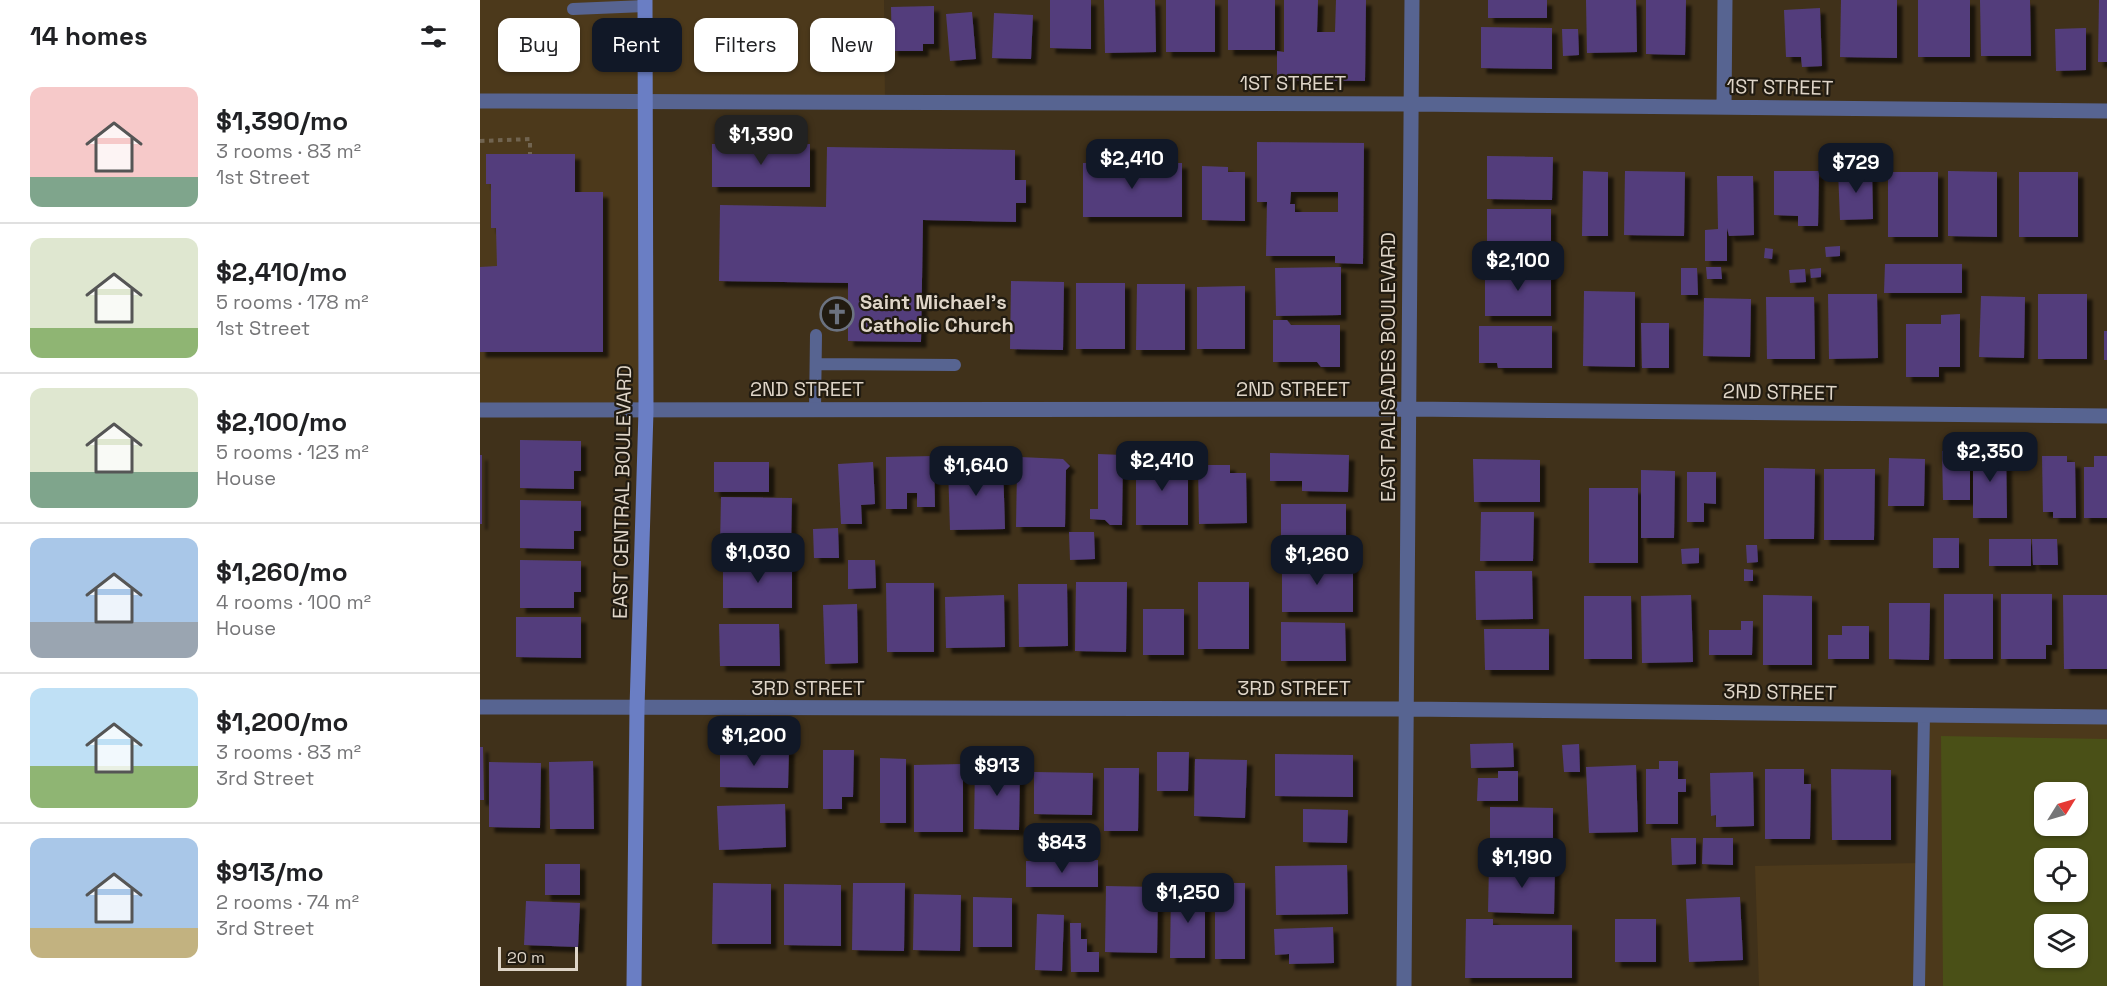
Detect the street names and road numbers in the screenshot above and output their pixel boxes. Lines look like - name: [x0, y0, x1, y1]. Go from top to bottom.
- street label: 1ST STREET: [1240, 70, 1347, 96]
- street label: 1ST STREET: [1726, 73, 1834, 101]
- street label: EAST PALISADES BOULEVARD: [1375, 232, 1401, 502]
- street label: EAST CENTRAL BOULEVARD: [607, 365, 637, 619]
- street label: 2ND STREET: [750, 376, 864, 402]
- street label: 2ND STREET: [1236, 376, 1350, 402]
- street label: 2ND STREET: [1723, 378, 1837, 406]
- street label: 3RD STREET: [751, 675, 865, 701]
- street label: 3RD STREET: [1237, 675, 1351, 701]
- street label: 3RD STREET: [1723, 678, 1837, 706]

